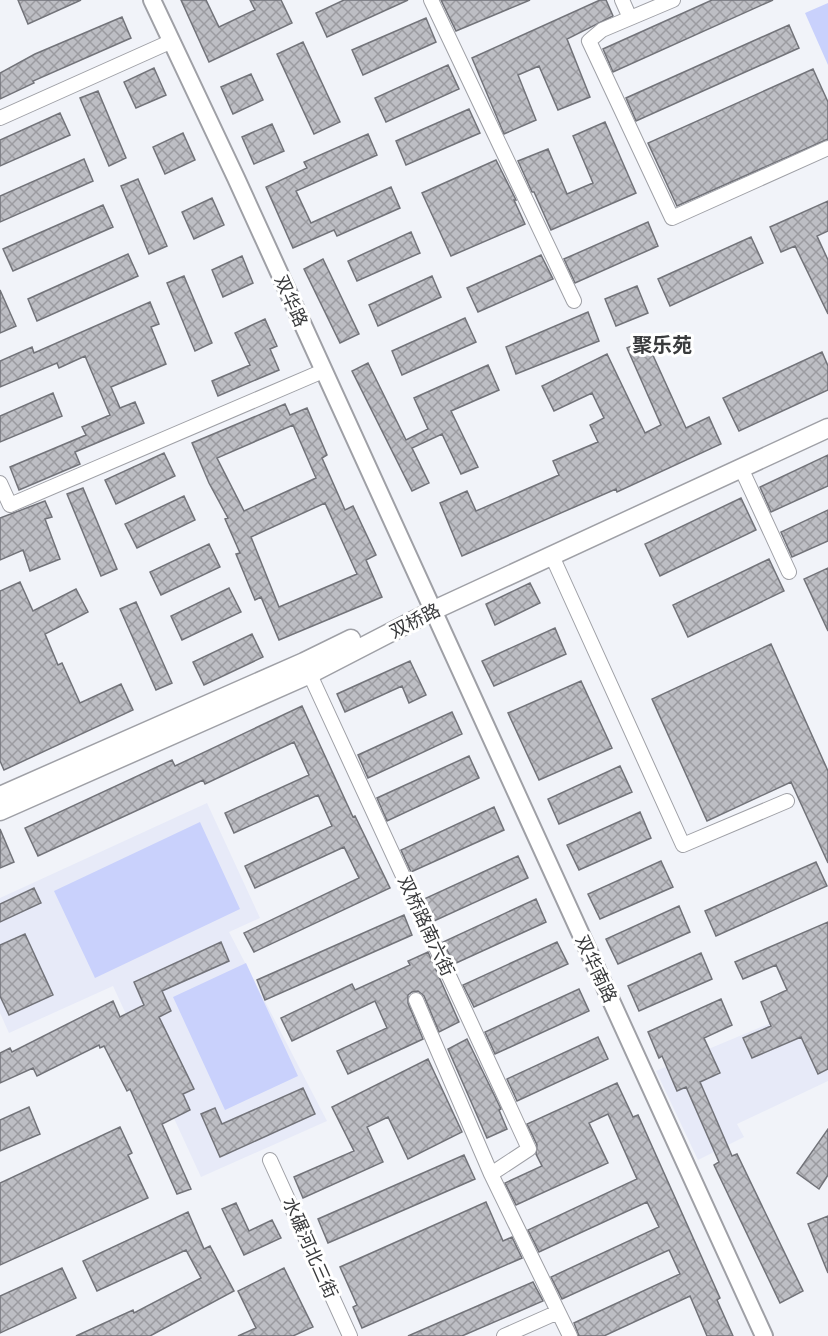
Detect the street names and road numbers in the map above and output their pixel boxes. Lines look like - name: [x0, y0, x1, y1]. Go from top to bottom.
- street label: 双华路: [270, 271, 314, 330]
- street label: 双桥路: [385, 597, 444, 643]
- street label: 双桥路南六街: [393, 872, 461, 980]
- street label: 双华南路: [571, 931, 623, 1006]
- street label: 水碾河北三街: [278, 1193, 344, 1302]

